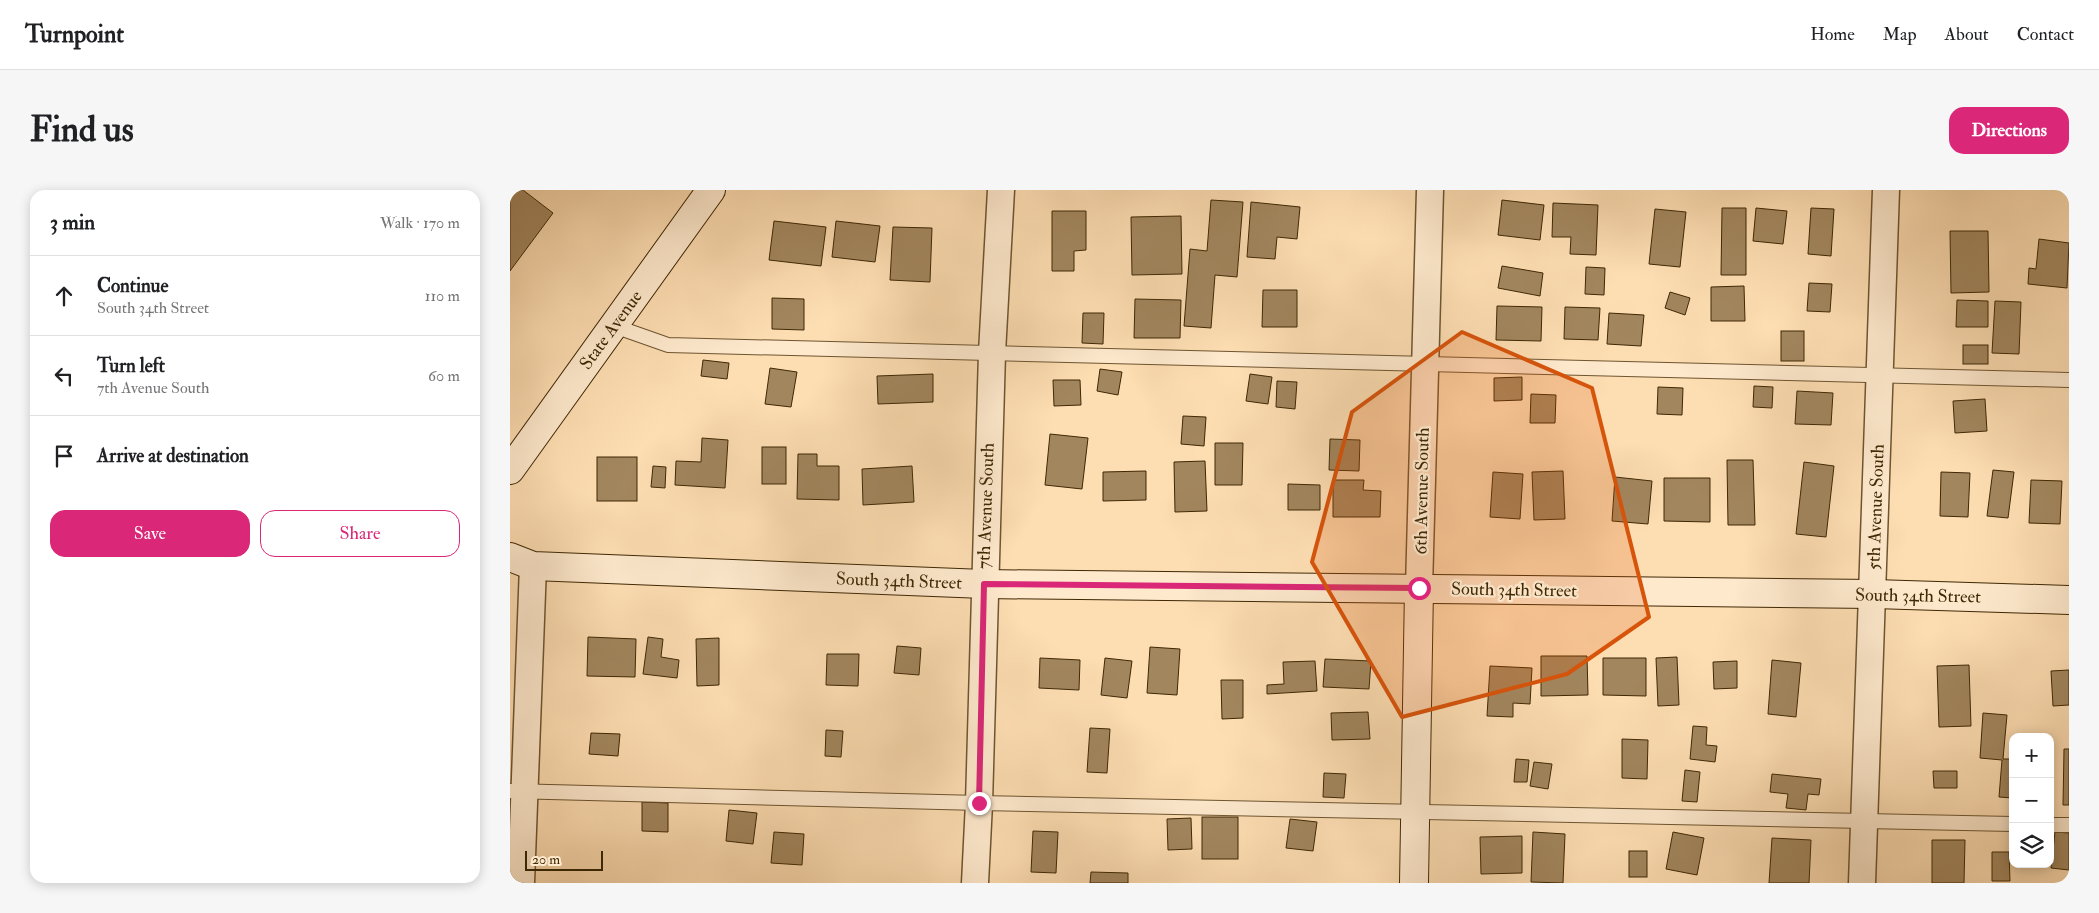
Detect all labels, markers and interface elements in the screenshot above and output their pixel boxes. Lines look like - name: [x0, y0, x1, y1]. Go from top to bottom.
- text: Turnpoint: [25, 19, 124, 50]
- text: Home: [1810, 23, 1855, 46]
- text: Map: [1883, 23, 1917, 46]
- text: About: [1945, 23, 1989, 46]
- text: Contact: [2017, 23, 2074, 46]
- button: Directions: [1949, 107, 2069, 154]
- text: Find us: [30, 108, 134, 152]
- text: 3 min: [50, 209, 95, 236]
- text: Walk · 170 m: [380, 213, 460, 233]
- text: Continue: [97, 274, 168, 298]
- icon: ahead: [50, 282, 78, 310]
- street label: State Avenue: [575, 285, 648, 374]
- text: 110 m: [425, 286, 460, 306]
- text: South 34th Street: [97, 298, 209, 318]
- text: Turn left: [97, 354, 165, 378]
- icon: left: [50, 362, 78, 390]
- text: 60 m: [428, 366, 460, 386]
- text: 7th Avenue South: [97, 378, 209, 398]
- street label: 6th Avenue South: [1409, 427, 1435, 555]
- icon: arrive: [50, 442, 78, 470]
- street label: 7th Avenue South: [972, 442, 1000, 570]
- street label: 5th Avenue South: [1862, 443, 1890, 570]
- text: Arrive at destination: [97, 444, 249, 468]
- button: Save: [50, 510, 250, 557]
- button: Share: [260, 510, 460, 557]
- street label: South 34th Street: [836, 567, 963, 595]
- route start: [1408, 577, 1431, 600]
- street label: South 34th Street: [1451, 577, 1577, 603]
- street label: South 34th Street: [1855, 583, 1981, 609]
- map controls: [2009, 733, 2054, 868]
- button: +: [2009, 733, 2054, 778]
- button: −: [2009, 778, 2054, 823]
- route end: [968, 792, 991, 815]
- button: layers: [2009, 823, 2054, 868]
- scale bar: [525, 848, 602, 871]
- text: 20 m: [532, 851, 560, 868]

